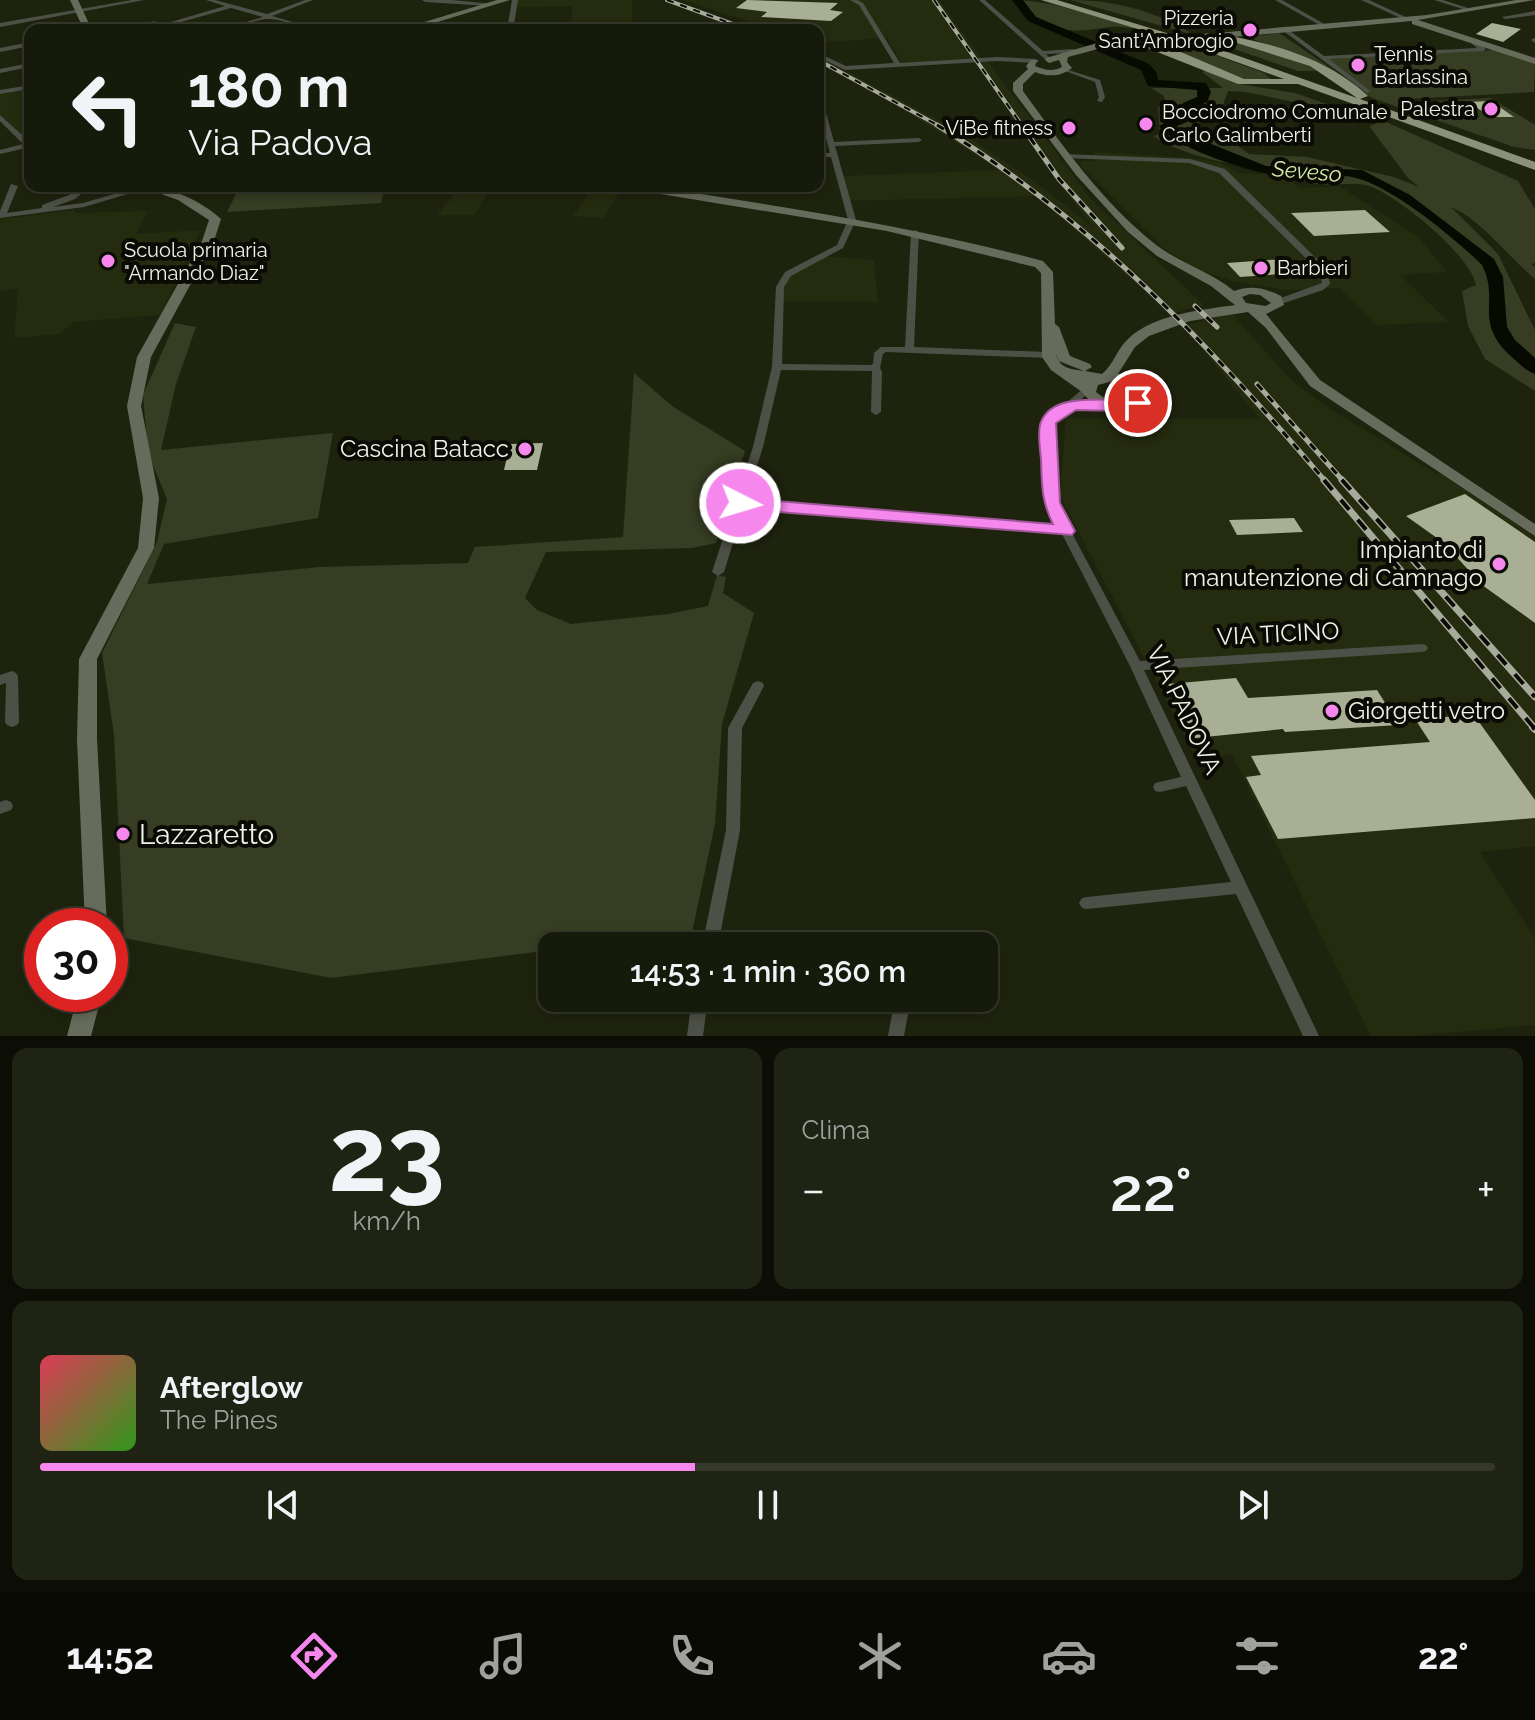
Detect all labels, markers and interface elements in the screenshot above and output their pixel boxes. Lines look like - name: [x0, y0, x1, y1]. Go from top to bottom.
- place label: Pizzeria Sant'Ambrogio: [1099, 6, 1234, 53]
- marker: Pizzeria Sant'Ambrogio: [1241, 21, 1259, 39]
- place label: Tennis Barlassina: [1374, 42, 1468, 89]
- text: 180 m: [188, 54, 349, 120]
- icon: left: [56, 56, 160, 160]
- marker: Tennis Barlassina: [1349, 56, 1367, 74]
- place label: Palestra: [1400, 97, 1475, 121]
- place label: Bocciodromo Comunale Carlo Galimberti: [1162, 100, 1388, 147]
- marker: Palestra: [1482, 100, 1500, 118]
- marker: Bocciodromo Comunale Carlo Galimberti: [1137, 115, 1155, 133]
- place label: ViBe fitness: [945, 116, 1053, 140]
- marker: ViBe fitness: [1060, 119, 1078, 137]
- text: Via Padova: [188, 121, 372, 163]
- water label: Seveso: [1270, 155, 1343, 187]
- place label: Scuola primaria "Armando Diaz": [124, 238, 268, 285]
- marker: Scuola primaria "Armando Diaz": [99, 252, 117, 270]
- place label: Barbieri: [1277, 256, 1348, 280]
- marker: Barbieri: [1252, 259, 1270, 277]
- pin: [1104, 369, 1172, 437]
- icon: arrive: [1116, 381, 1160, 425]
- place label: Cascina Batacc: [340, 434, 509, 463]
- marker: Cascina Batacc: [516, 440, 534, 458]
- position arrow: [698, 461, 782, 545]
- place label: Impianto di manutenzione di Camnago: [1184, 535, 1483, 592]
- marker: Impianto di manutenzione di Camnago: [1490, 555, 1508, 573]
- street label: VIA TICINO: [1216, 616, 1340, 651]
- street label: VIA PADOVA: [1141, 641, 1228, 779]
- place label: Giorgetti vetro: [1348, 696, 1505, 725]
- marker: Giorgetti vetro: [1323, 702, 1341, 720]
- place label: Lazzaretto: [139, 818, 274, 851]
- marker: Lazzaretto: [114, 825, 132, 843]
- speed limit sign: 30: [24, 908, 128, 1012]
- text: 14:53 · 1 min · 360 m: [630, 954, 906, 989]
- text: 23: [328, 1093, 445, 1215]
- text: Clima: [802, 1115, 870, 1145]
- text: 22°: [1110, 1155, 1192, 1225]
- text: −: [802, 1164, 825, 1215]
- text: +: [1477, 1164, 1495, 1215]
- text: km/h: [352, 1206, 421, 1236]
- text: Afterglow: [160, 1370, 303, 1405]
- text: The Pines: [160, 1405, 278, 1435]
- icon: previous: [261, 1483, 305, 1527]
- icon: pause: [746, 1483, 790, 1527]
- icon: next: [1231, 1483, 1275, 1527]
- icon: directions: [286, 1628, 342, 1684]
- icon: music: [475, 1628, 531, 1684]
- icon: phone: [664, 1628, 720, 1684]
- icon: climate: [852, 1628, 908, 1684]
- icon: car: [1041, 1628, 1097, 1684]
- icon: filters: [1229, 1628, 1285, 1684]
- text: 14:52: [66, 1635, 154, 1677]
- text: 22°: [1418, 1635, 1469, 1677]

